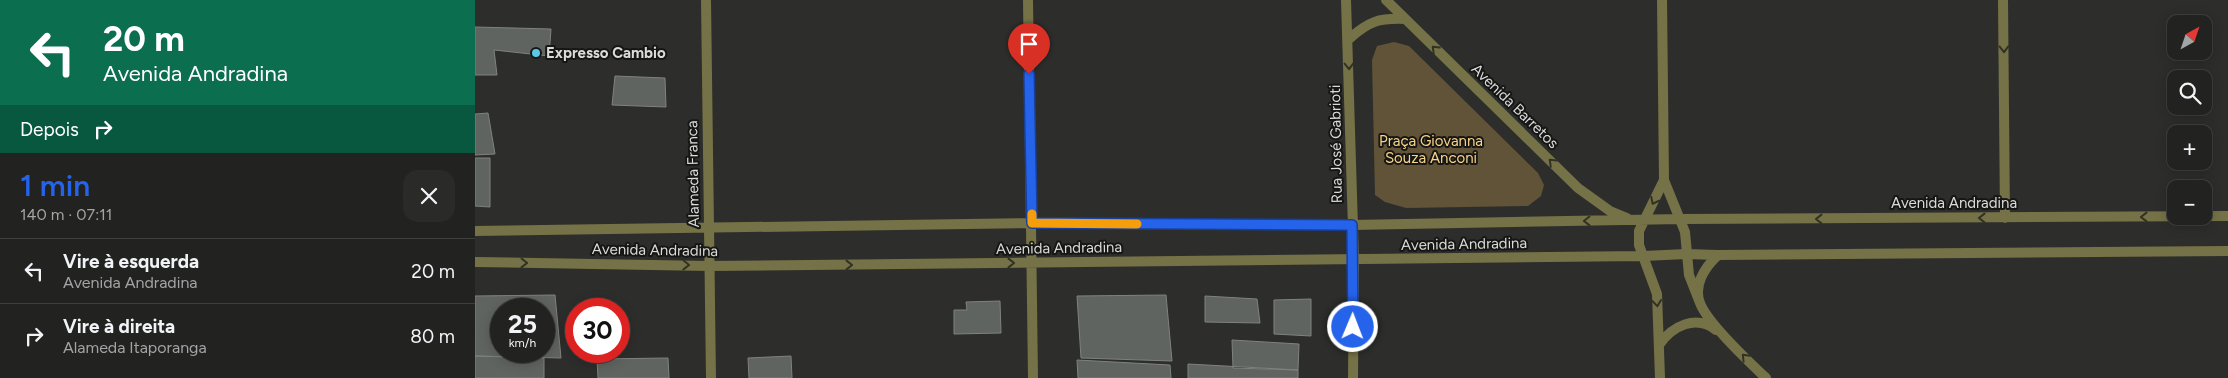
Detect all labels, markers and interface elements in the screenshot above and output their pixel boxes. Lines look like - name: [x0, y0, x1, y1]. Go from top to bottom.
- north arrow: [2167, 15, 2213, 60]
- map controls: [2167, 15, 2212, 225]
- text: 20 m: [103, 18, 185, 60]
- icon: left: [20, 20, 85, 85]
- pin: [1008, 23, 1050, 74]
- icon: arrive: [1015, 30, 1043, 58]
- place label: Expresso Cambio: [546, 44, 666, 62]
- one-way arrow: [1432, 45, 1441, 54]
- one-way arrow: [1999, 45, 2009, 53]
- marker: Expresso Cambio: [530, 47, 542, 59]
- text: Avenida Andradina: [103, 60, 288, 87]
- street label: Avenida Barretos: [1468, 60, 1562, 152]
- one-way arrow: [1344, 62, 1355, 70]
- button: search: [2167, 70, 2212, 115]
- street label: Rua José Gabrioti: [1326, 85, 1346, 203]
- icon: right: [89, 115, 117, 143]
- text: Depois: [20, 118, 79, 141]
- street label: Alameda Franca: [683, 120, 703, 228]
- button: +: [2167, 125, 2212, 170]
- park label: Praça Giovanna Souza Anconi: [1379, 132, 1483, 167]
- one-way arrow: [1548, 159, 1557, 168]
- text: 1 min: [20, 167, 90, 204]
- button: close: [403, 170, 455, 222]
- button: −: [2167, 180, 2212, 225]
- street label: Avenida Andradina: [1891, 194, 2017, 212]
- one-way arrow: [1650, 196, 1660, 205]
- text: 140 m · 07:11: [20, 205, 112, 224]
- one-way arrow: [2140, 212, 2148, 222]
- one-way arrow: [1978, 213, 1986, 223]
- one-way arrow: [1815, 214, 1823, 224]
- one-way arrow: [1583, 216, 1590, 226]
- street label: Avenida Andradina: [1401, 234, 1527, 254]
- street label: Avenida Andradina: [996, 238, 1122, 258]
- street label: Avenida Andradina: [592, 240, 718, 260]
- text: Vire à esquerda: [63, 250, 199, 273]
- icon: left: [20, 257, 48, 285]
- one-way arrow: [520, 258, 528, 268]
- one-way arrow: [1008, 258, 1015, 268]
- text: 20 m: [411, 260, 455, 283]
- one-way arrow: [682, 260, 690, 270]
- one-way arrow: [845, 260, 853, 270]
- text: Avenida Andradina: [63, 273, 198, 292]
- speed limit sign: 30: [565, 298, 630, 363]
- one-way arrow: [1652, 299, 1663, 307]
- position arrow: [1326, 300, 1378, 352]
- text: 25: [508, 309, 537, 339]
- text: Vire à direita: [63, 315, 175, 338]
- icon: right: [20, 322, 48, 350]
- text: 80 m: [410, 325, 455, 348]
- text: km/h: [509, 336, 536, 350]
- text: Alameda Itaporanga: [63, 338, 207, 357]
- one-way arrow: [1742, 354, 1751, 363]

